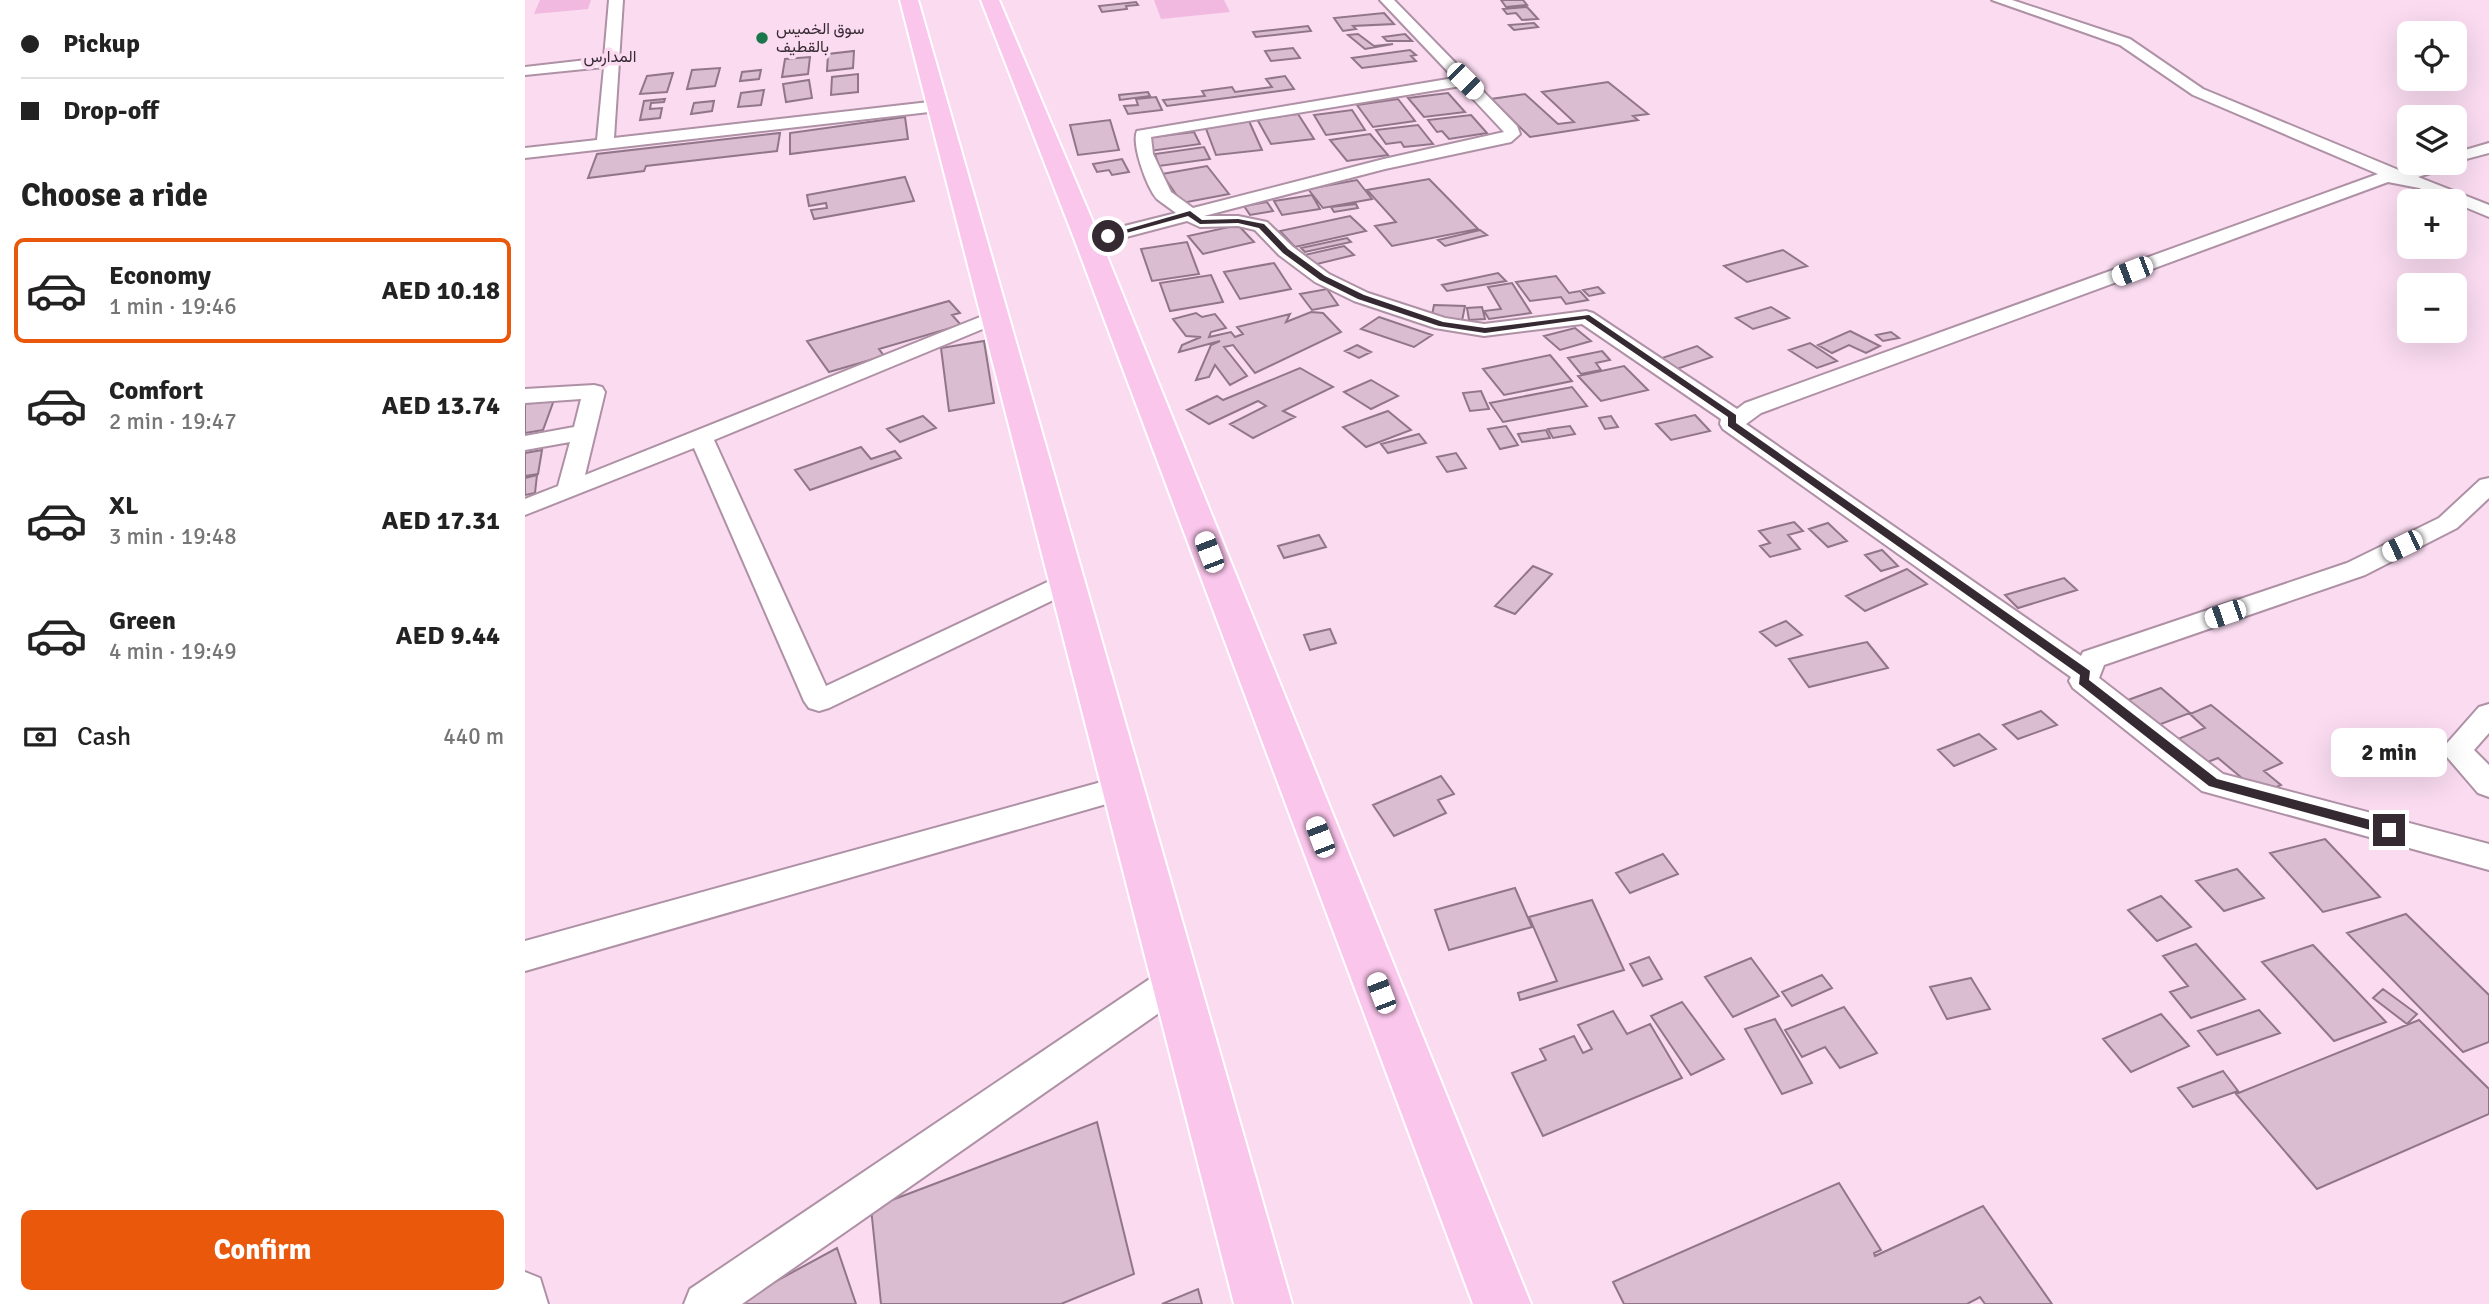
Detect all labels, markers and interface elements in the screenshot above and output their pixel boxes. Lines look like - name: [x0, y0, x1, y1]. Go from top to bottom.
- place label: سوق الخميس بالقطيف: [776, 19, 864, 57]
- map controls: [2397, 21, 2467, 343]
- button: locate: [2397, 21, 2467, 91]
- text: Pickup: [63, 28, 140, 60]
- marker: سوق الخميس بالقطيف: [754, 30, 770, 46]
- district label: المدارس: [584, 47, 636, 67]
- car: [1443, 59, 1488, 103]
- text: Drop-off: [63, 95, 159, 127]
- button: layers: [2397, 105, 2467, 175]
- text: Choose a ride: [21, 176, 208, 215]
- button: +: [2397, 189, 2467, 259]
- route start: [1092, 220, 1124, 252]
- car: [2109, 254, 2156, 288]
- icon: car: [25, 259, 88, 322]
- text: Economy: [109, 260, 211, 292]
- button: −: [2397, 273, 2467, 343]
- text: AED 10.18: [382, 275, 500, 307]
- text: 1 min · 19:46: [109, 292, 237, 321]
- icon: car: [25, 374, 88, 437]
- text: Comfort: [109, 375, 203, 407]
- text: AED 13.74: [382, 390, 500, 422]
- text: 2 min · 19:47: [109, 407, 237, 436]
- icon: car: [25, 489, 88, 552]
- text: XL: [109, 490, 139, 522]
- text: AED 17.31: [382, 505, 500, 537]
- text: 3 min · 19:48: [109, 522, 237, 551]
- car: [2379, 527, 2426, 565]
- car: [1192, 529, 1227, 575]
- car: [2202, 597, 2249, 631]
- icon: car: [25, 604, 88, 667]
- text: Green: [109, 605, 176, 637]
- text: AED 9.44: [396, 620, 500, 652]
- text: 4 min · 19:49: [109, 637, 237, 666]
- icon: cash: [21, 718, 59, 756]
- text: Cash: [77, 721, 131, 753]
- text: 440 m: [443, 722, 504, 751]
- callout: 2 min: [2331, 728, 2447, 778]
- text: 2 min: [2361, 738, 2417, 767]
- car: [1303, 814, 1338, 860]
- route end: [2373, 814, 2405, 846]
- car: [1364, 970, 1399, 1016]
- button: Confirm: [21, 1210, 504, 1290]

